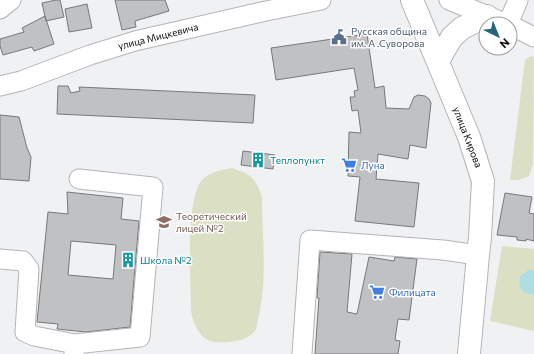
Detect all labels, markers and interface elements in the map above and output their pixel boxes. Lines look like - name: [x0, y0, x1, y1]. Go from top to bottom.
- north arrow: [478, 16, 518, 56]
- street label: улица Мицкевича: [117, 20, 199, 52]
- place label: Русская община им. А .Суворова: [351, 25, 427, 49]
- public building icon: Русская община им. А .Суворова: [330, 28, 348, 46]
- text: N: [498, 36, 513, 51]
- street label: улица Кирова: [451, 105, 485, 169]
- building icon: Теплопункт: [249, 151, 267, 169]
- place label: Теплопункт: [270, 154, 325, 166]
- supermarket icon: Луна: [340, 156, 358, 174]
- place label: Луна: [361, 159, 385, 171]
- place label: Теоретический лицей №2: [176, 210, 247, 234]
- school or university icon: Теоретический лицей №2: [155, 213, 173, 231]
- building icon: Школа №2: [119, 251, 137, 269]
- place label: Школа №2: [140, 254, 192, 266]
- supermarket icon: Филицата: [368, 283, 386, 301]
- place label: Филицата: [389, 286, 436, 298]

